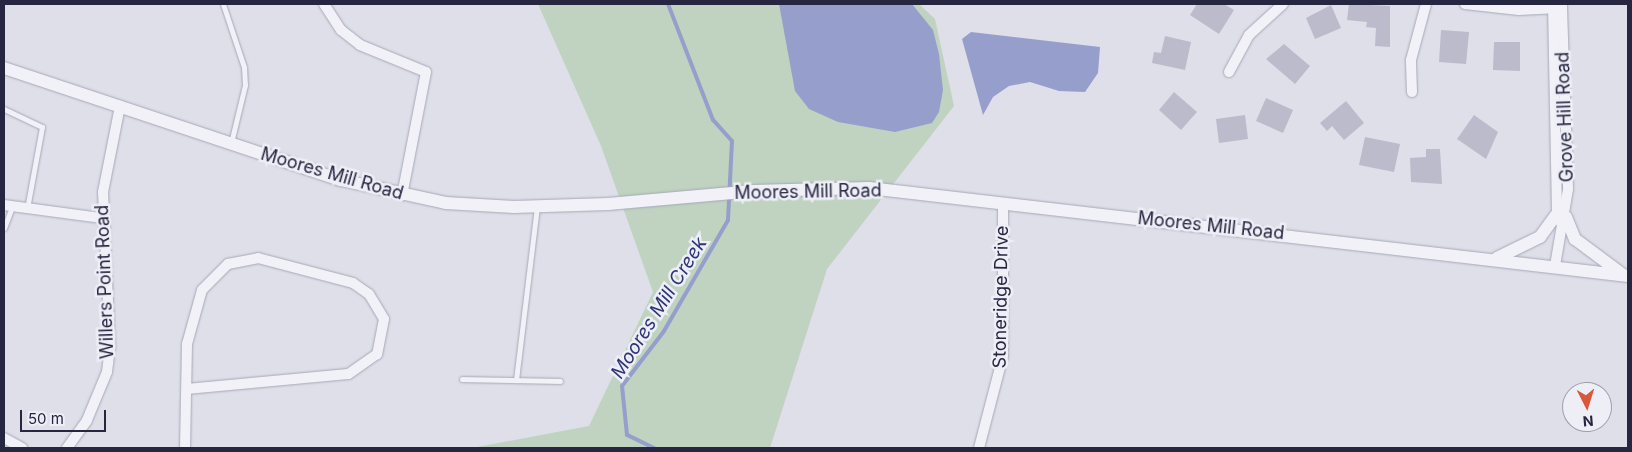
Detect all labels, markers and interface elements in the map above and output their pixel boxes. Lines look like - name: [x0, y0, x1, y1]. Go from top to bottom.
- street label: Grove Hill Road: [1552, 51, 1578, 183]
- street label: Moores Mill Road: [258, 143, 406, 205]
- street label: Moores Mill Road: [734, 180, 882, 204]
- street label: Willers Point Road: [92, 205, 118, 359]
- street label: Moores Mill Road: [1137, 208, 1285, 244]
- street label: Stoneridge Drive: [989, 225, 1013, 369]
- water label: Moores Mill Creek: [606, 233, 712, 383]
- north arrow: [1562, 382, 1612, 432]
- scale bar: [22, 400, 109, 432]
- text: 50 m: [28, 409, 64, 428]
- text: N: [1582, 413, 1594, 430]

